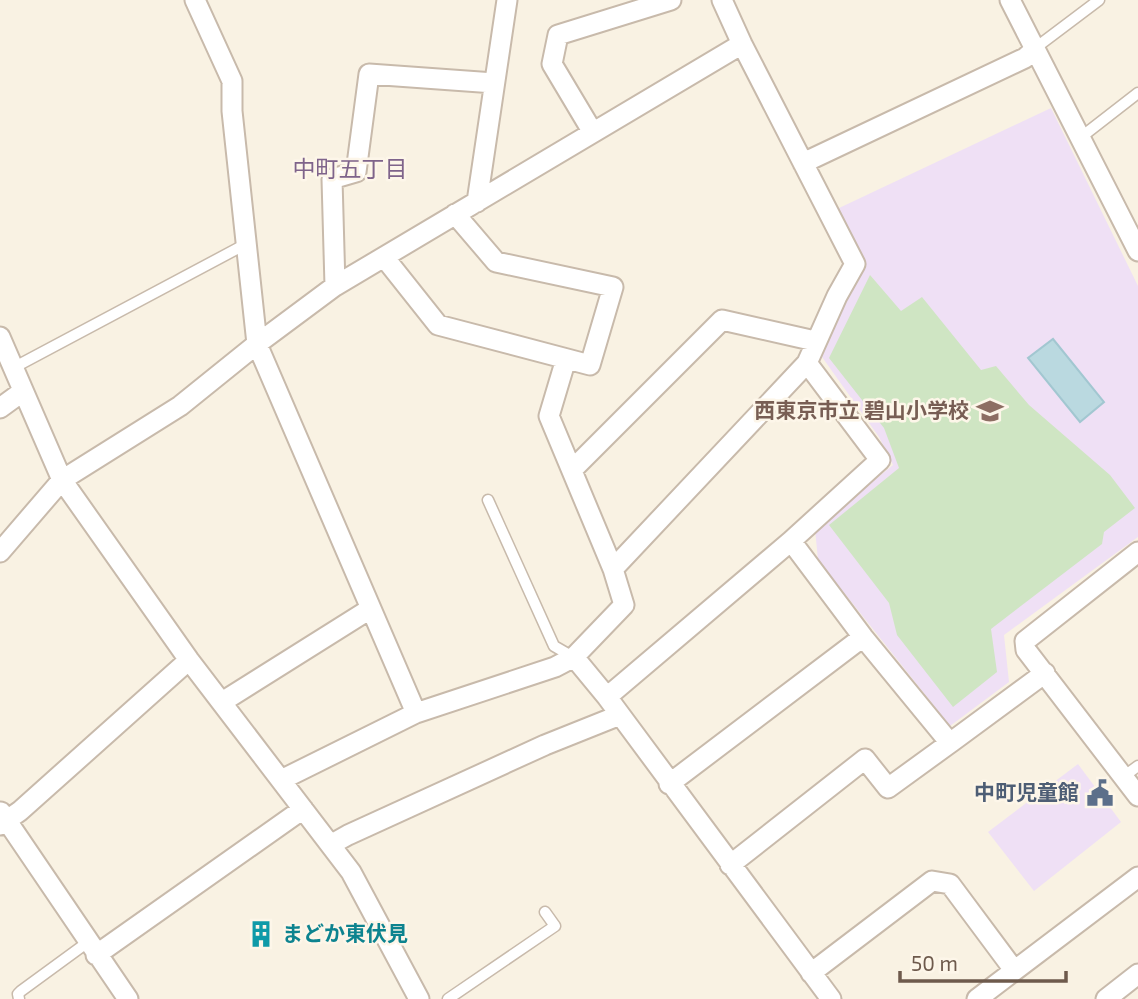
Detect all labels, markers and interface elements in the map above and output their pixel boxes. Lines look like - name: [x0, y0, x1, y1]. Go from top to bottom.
- district label: 中町五丁目: [293, 154, 408, 182]
- school or university icon: 西東京市立 碧山小学校: [975, 396, 1005, 426]
- place label: 西東京市立 碧山小学校: [754, 397, 969, 422]
- public building icon: 中町児童館: [1085, 778, 1115, 808]
- place label: 中町児童館: [974, 779, 1079, 804]
- building icon: まどか東伏見: [246, 919, 276, 949]
- place label: まどか東伏見: [282, 920, 408, 945]
- scale bar: [900, 940, 1066, 984]
- text: 50 m: [911, 950, 958, 975]

